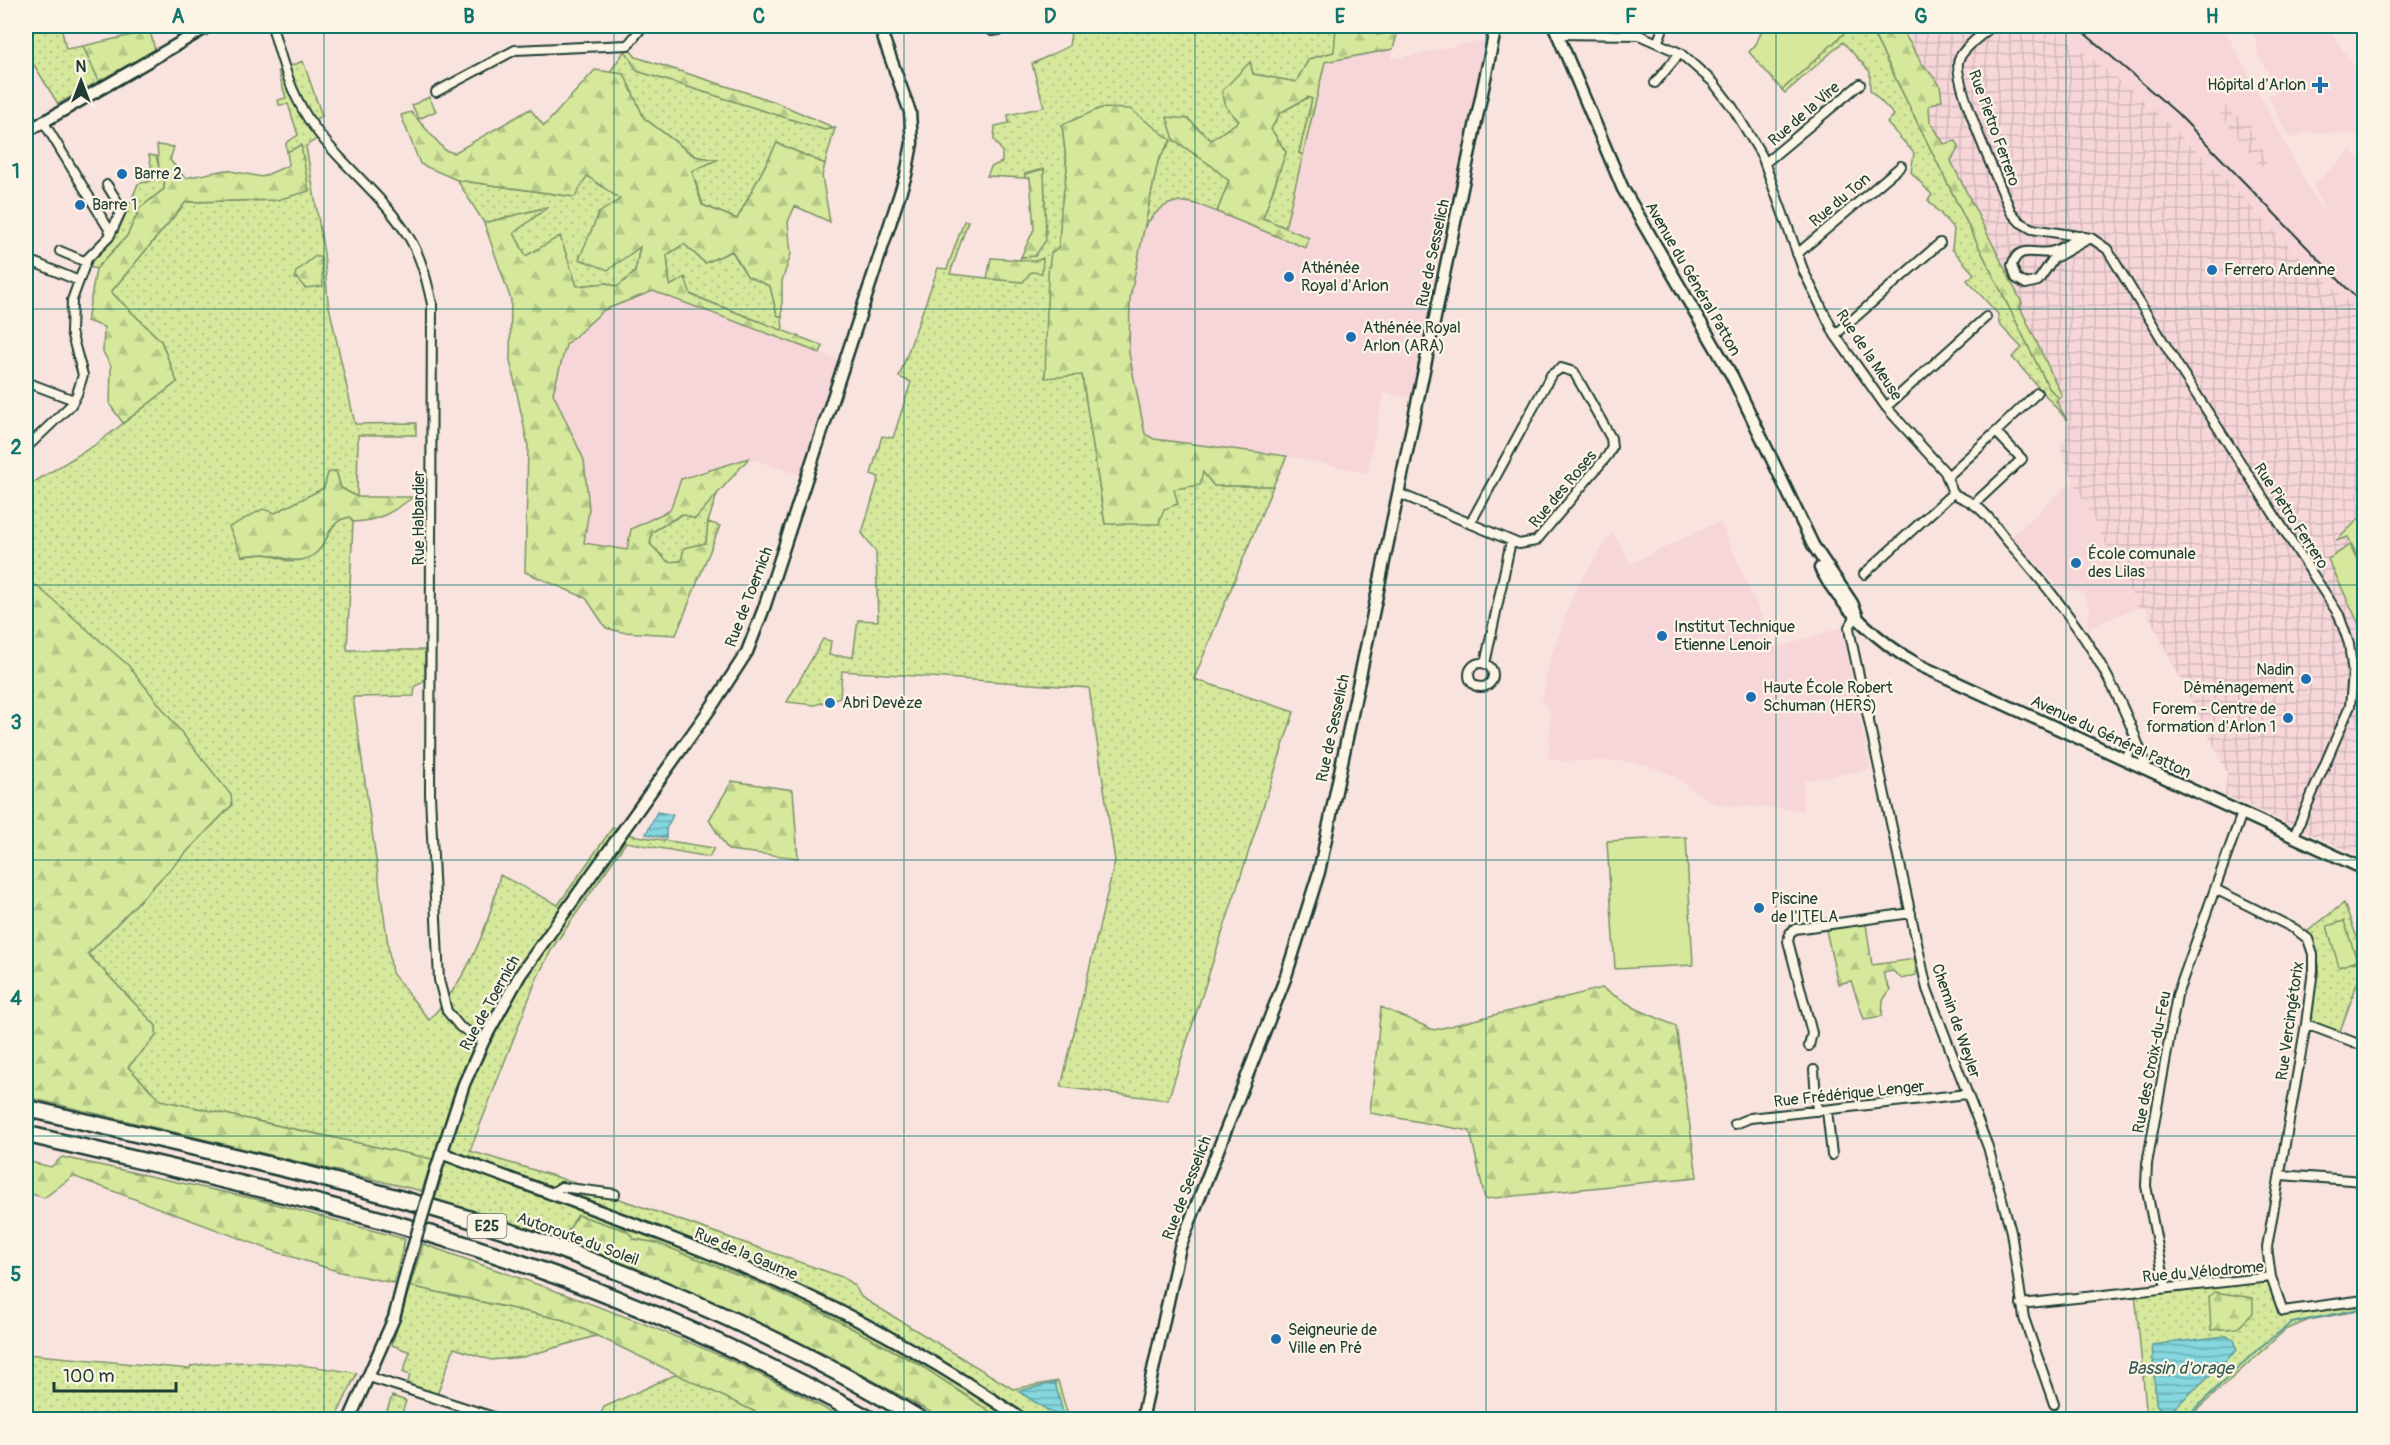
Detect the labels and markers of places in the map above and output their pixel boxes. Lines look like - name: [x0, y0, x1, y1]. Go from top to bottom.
- place label: Hôpital d'Arlon: [2207, 75, 2306, 95]
- marker: Hôpital d'Arlon: [2311, 76, 2329, 94]
- place label: Barre 2: [134, 164, 182, 184]
- marker: Barre 2: [115, 167, 129, 181]
- place label: Barre 1: [92, 195, 137, 215]
- marker: Barre 1: [73, 198, 87, 212]
- place label: Athénée Royal d'Arlon: [1301, 258, 1389, 296]
- place label: Ferrero Ardenne: [2224, 260, 2335, 280]
- marker: Ferrero Ardenne: [2205, 263, 2219, 277]
- marker: Athénée Royal d'Arlon: [1282, 270, 1296, 284]
- place label: Athénée Royal Arlon (ARA): [1363, 318, 1461, 356]
- marker: Athénée Royal Arlon (ARA): [1344, 330, 1358, 344]
- place label: École comunale des Lilas: [2088, 544, 2196, 582]
- marker: École comunale des Lilas: [2069, 556, 2083, 570]
- place label: Institut Technique Etienne Lenoir: [1674, 617, 1795, 655]
- marker: Institut Technique Etienne Lenoir: [1655, 629, 1669, 643]
- place label: Nadin Déménagement: [2183, 660, 2295, 698]
- marker: Nadin Déménagement: [2299, 672, 2313, 686]
- place label: Haute École Robert Schuman (HERS): [1763, 678, 1893, 716]
- marker: Haute École Robert Schuman (HERS): [1744, 690, 1758, 704]
- place label: Abri Devèze: [842, 693, 922, 713]
- marker: Abri Devèze: [823, 696, 837, 710]
- place label: Forem - Centre de formation d'Arlon 1: [2147, 699, 2276, 737]
- marker: Forem - Centre de formation d'Arlon 1: [2281, 711, 2295, 725]
- place label: Piscine de l'ITELA: [1771, 889, 1838, 927]
- marker: Piscine de l'ITELA: [1752, 901, 1766, 915]
- place label: Seigneurie de Ville en Pré: [1288, 1320, 1377, 1358]
- marker: Seigneurie de Ville en Pré: [1269, 1332, 1283, 1346]

